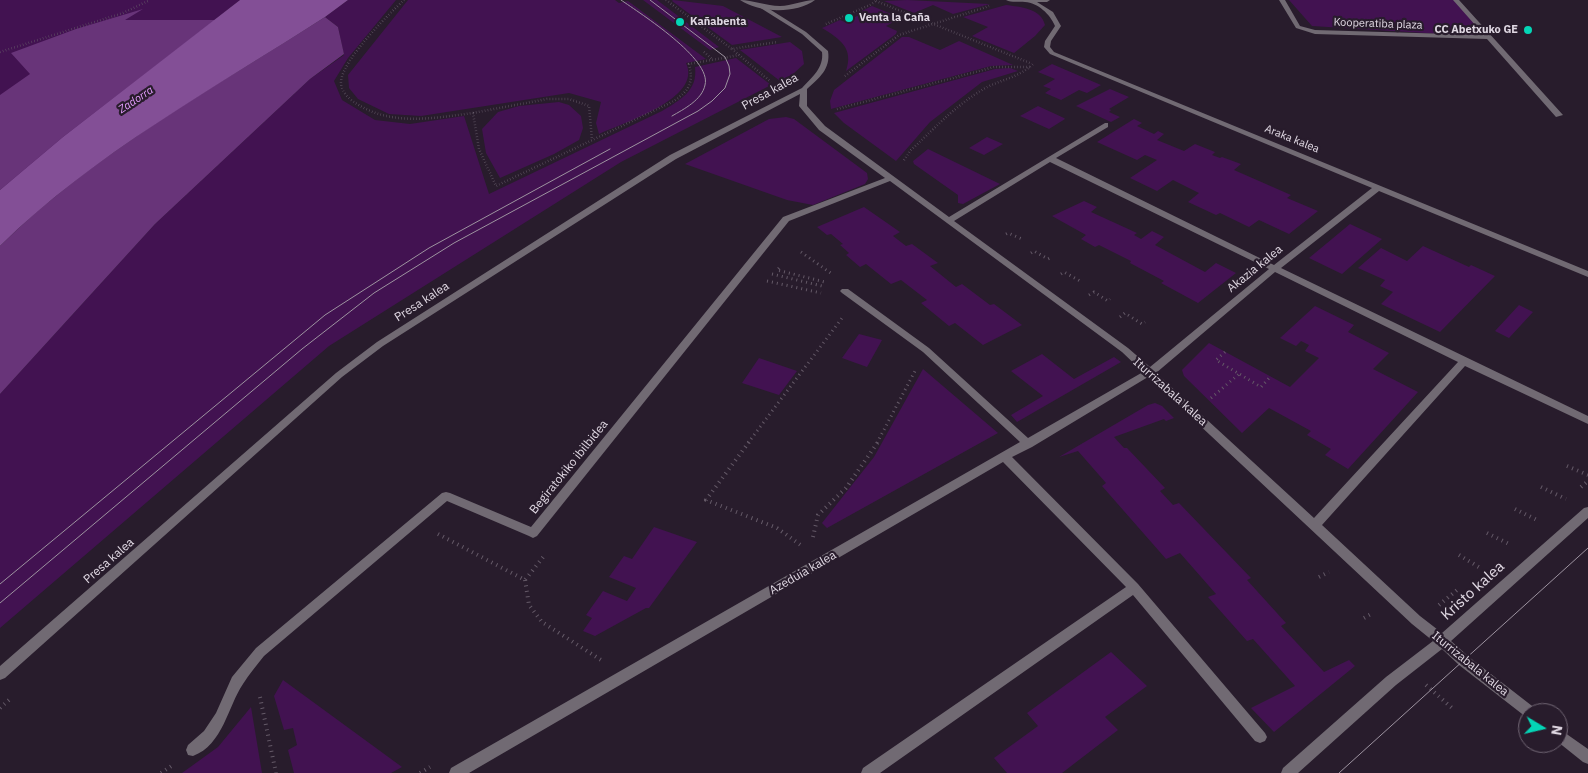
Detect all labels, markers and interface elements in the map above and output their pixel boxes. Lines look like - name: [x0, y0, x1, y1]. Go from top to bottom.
- place label: Venta la Caña: [859, 11, 930, 25]
- marker: Venta la Caña: [843, 12, 855, 24]
- place label: Kañabenta: [690, 15, 747, 29]
- marker: Kañabenta: [674, 16, 686, 28]
- street label: Kooperatiba plaza: [1333, 16, 1423, 32]
- place label: CC Abetxuko GE: [1434, 23, 1518, 37]
- marker: CC Abetxuko GE: [1522, 24, 1534, 36]
- street label: Presa kalea: [739, 71, 801, 113]
- water label: Zadorra: [116, 84, 156, 116]
- street label: Araka kalea: [1263, 122, 1321, 156]
- street label: Akazia kalea: [1224, 242, 1286, 296]
- street label: Presa kalea: [392, 279, 452, 325]
- street label: Iturrizabala kalea: [1130, 355, 1210, 429]
- street label: Begiratokiko ibilbidea: [527, 417, 611, 517]
- street label: Presa kalea: [81, 535, 137, 587]
- street label: Azeduia kalea: [767, 548, 839, 598]
- street label: Kristo kalea: [1438, 558, 1508, 624]
- street label: Iturrizabala kalea: [1429, 629, 1511, 699]
- north arrow: [1518, 703, 1568, 753]
- text: N: [1547, 724, 1567, 737]

